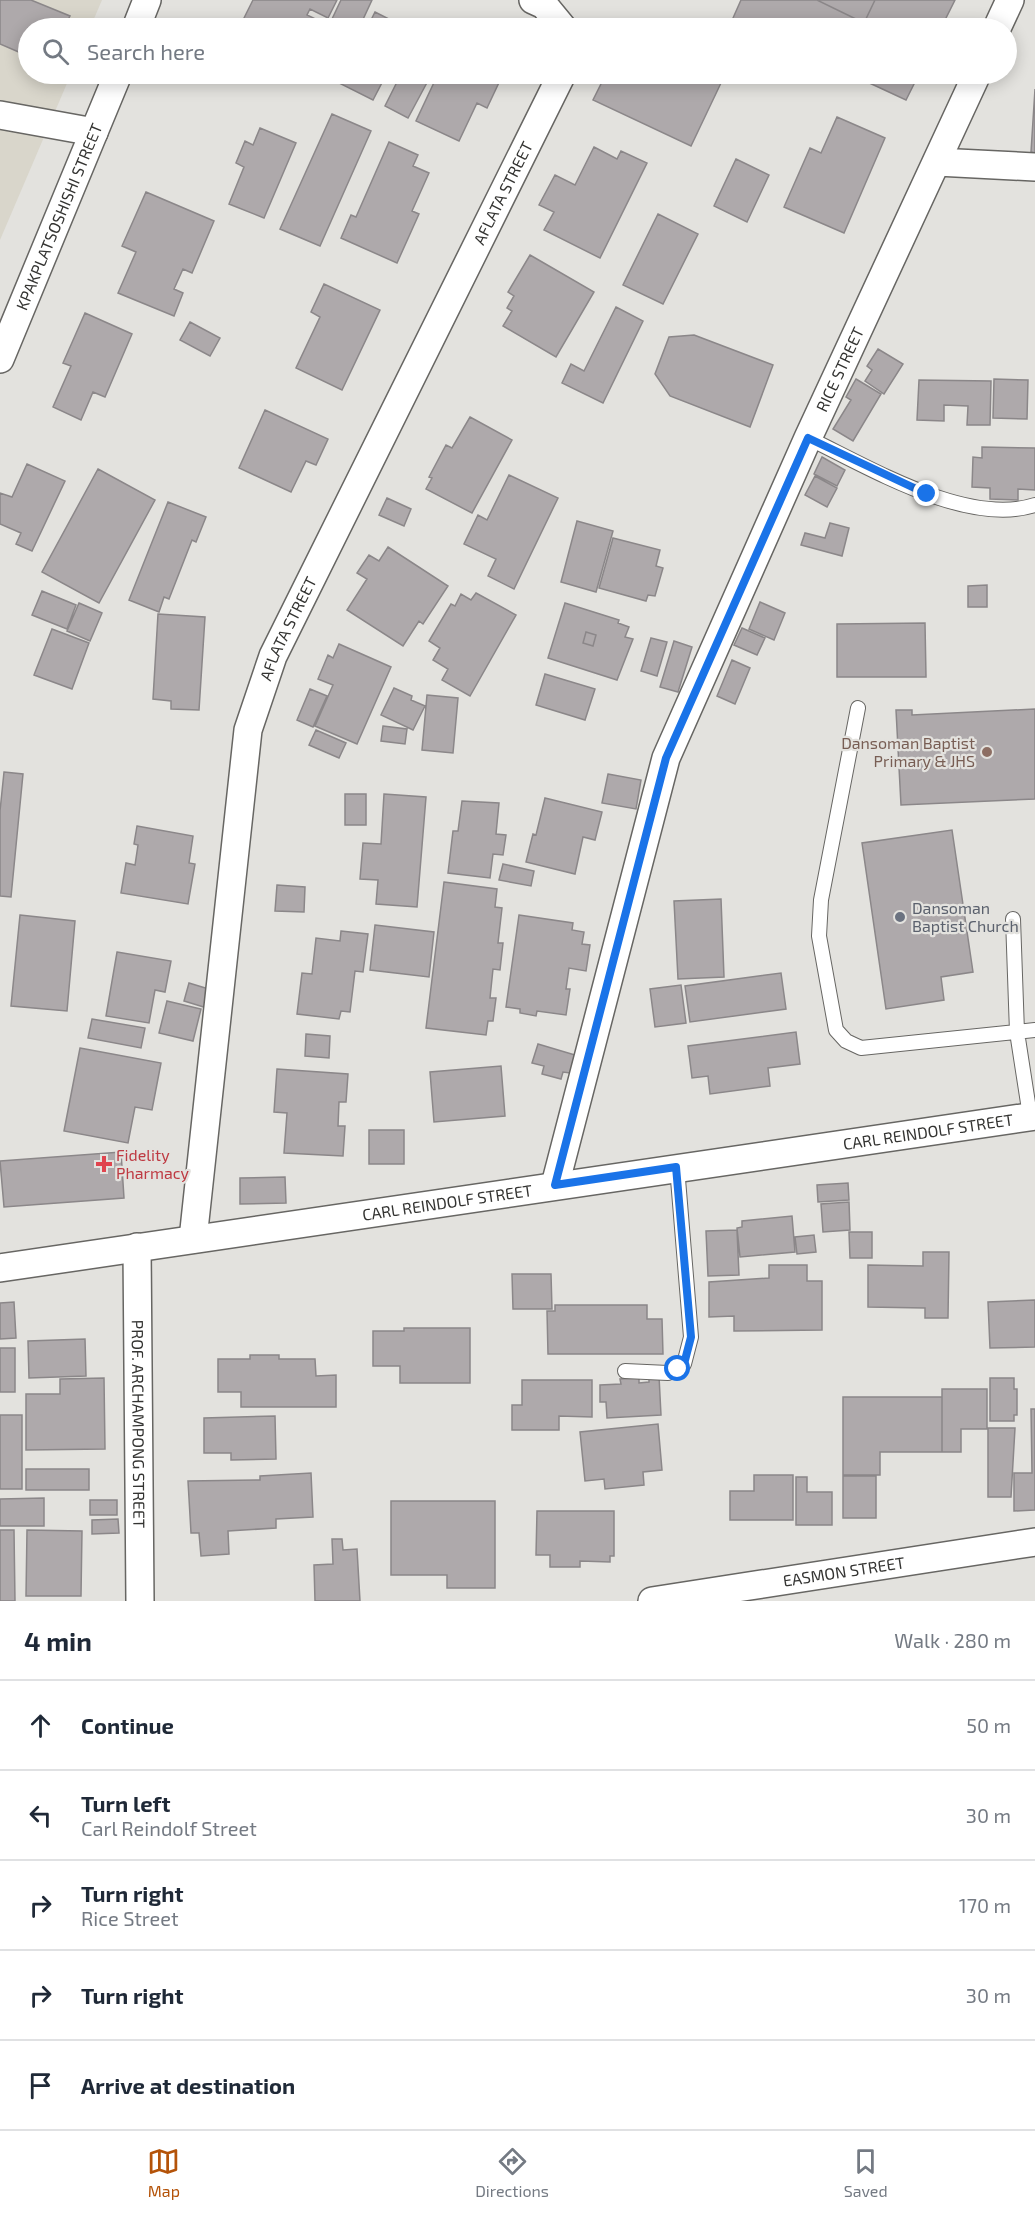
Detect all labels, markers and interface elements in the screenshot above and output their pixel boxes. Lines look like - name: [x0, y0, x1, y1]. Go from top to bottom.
- search box: [18, 18, 1017, 84]
- icon: search: [39, 35, 72, 68]
- text: Search here: [87, 38, 205, 64]
- street label: KPAKPLATSOSHISHI STREET: [11, 120, 106, 313]
- street label: AFLATA STREET: [469, 138, 536, 248]
- street label: RICE STREET: [812, 324, 867, 414]
- route end: [913, 480, 939, 506]
- street label: AFLATA STREET: [255, 573, 320, 683]
- place label: Dansoman Baptist Primary & JHS: [841, 733, 975, 770]
- marker: Dansoman Baptist Primary & JHS: [980, 745, 994, 759]
- place label: Dansoman Baptist Church: [912, 898, 1019, 935]
- marker: Dansoman Baptist Church: [893, 910, 907, 924]
- street label: CARL REINDOLF STREET: [842, 1109, 1014, 1153]
- place label: Fidelity Pharmacy: [116, 1145, 190, 1182]
- marker: Fidelity Pharmacy: [97, 1157, 111, 1171]
- street label: CARL REINDOLF STREET: [361, 1180, 533, 1224]
- street label: PROF. ARCHAMPONG STREET: [129, 1320, 149, 1528]
- route start: [664, 1355, 690, 1381]
- street label: EASMON STREET: [781, 1552, 906, 1590]
- text: 4 min: [24, 1625, 92, 1656]
- text: Walk · 280 m: [894, 1628, 1011, 1652]
- icon: ahead: [24, 1709, 57, 1742]
- text: Continue: [81, 1712, 174, 1738]
- text: 50 m: [966, 1713, 1011, 1737]
- text: Turn left: [81, 1790, 170, 1816]
- icon: left: [24, 1799, 57, 1832]
- text: 30 m: [966, 1803, 1011, 1827]
- text: Carl Reindolf Street: [81, 1816, 257, 1840]
- text: Turn right: [81, 1880, 183, 1906]
- icon: right: [24, 1889, 57, 1922]
- text: 170 m: [959, 1893, 1011, 1917]
- text: Rice Street: [81, 1906, 179, 1930]
- icon: right: [24, 1979, 57, 2012]
- text: Turn right: [81, 1982, 183, 2008]
- text: 30 m: [966, 1983, 1011, 2007]
- icon: arrive: [24, 2069, 57, 2102]
- text: Arrive at destination: [81, 2072, 295, 2098]
- tab: Map: [147, 2145, 180, 2200]
- tab: Directions: [475, 2145, 549, 2200]
- tab: Saved: [844, 2145, 888, 2200]

